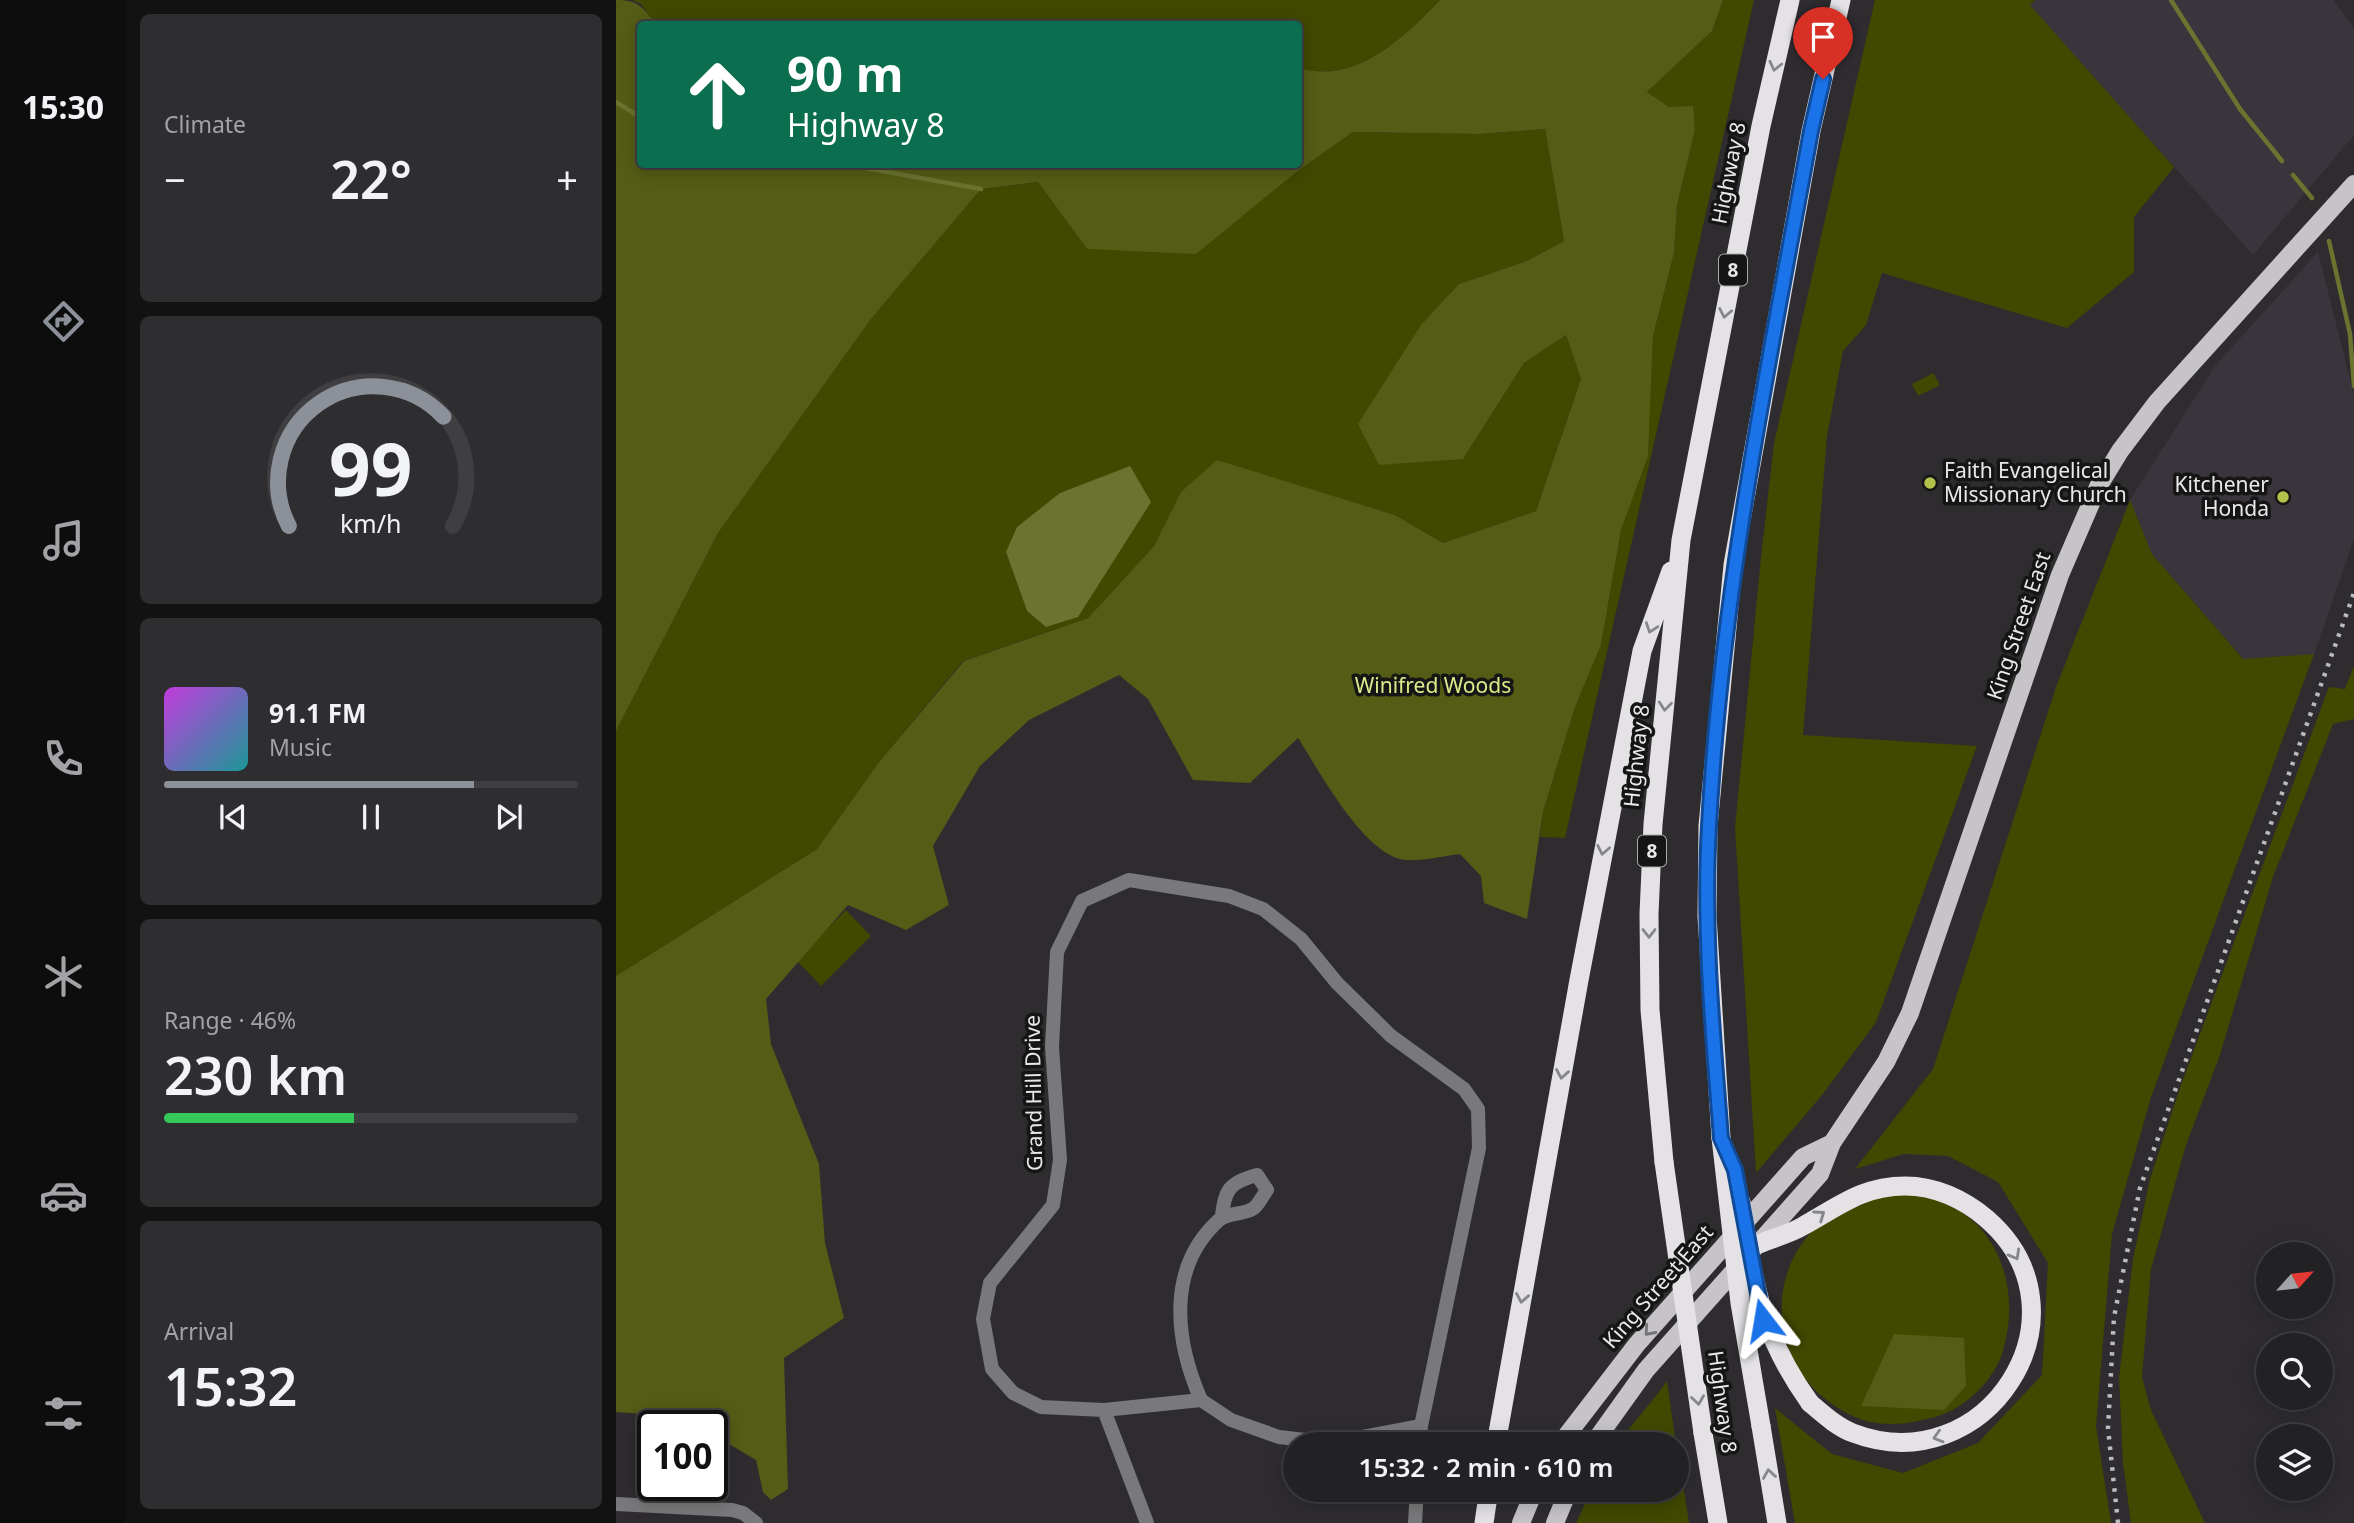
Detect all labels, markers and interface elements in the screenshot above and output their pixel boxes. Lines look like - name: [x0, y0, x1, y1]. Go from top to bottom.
- pin: [1793, 7, 1853, 79]
- icon: arrive: [1804, 18, 1842, 56]
- text: 90 m: [787, 40, 904, 106]
- icon: ahead: [672, 49, 763, 140]
- one-way arrow: [1768, 60, 1783, 72]
- text: 15:30: [22, 85, 104, 128]
- text: Highway 8: [787, 103, 944, 146]
- text: Climate: [164, 108, 246, 140]
- street label: Highway 8: [1704, 119, 1752, 226]
- text: 22°: [330, 143, 412, 214]
- text: −: [164, 153, 186, 205]
- text: +: [556, 153, 578, 205]
- road number: 8: [1719, 254, 1747, 286]
- icon: directions: [39, 297, 88, 346]
- one-way arrow: [1718, 307, 1733, 319]
- text: 99: [329, 418, 413, 517]
- place label: Faith Evangelical Missionary Church: [1944, 456, 2127, 508]
- place label: Kitchener Honda: [2175, 470, 2269, 522]
- marker: Faith Evangelical Missionary Church: [1922, 475, 1938, 491]
- marker: Kitchener Honda: [2275, 489, 2291, 505]
- text: km/h: [340, 505, 402, 539]
- icon: music: [39, 516, 88, 565]
- street label: King Street East: [1980, 547, 2057, 703]
- one-way arrow: [1645, 621, 1659, 633]
- park label: Winifred Woods: [1355, 671, 1511, 699]
- text: 91.1 FM: [269, 695, 366, 731]
- one-way arrow: [1658, 701, 1673, 712]
- street label: Highway 8: [1617, 703, 1655, 809]
- text: Music: [269, 731, 332, 763]
- icon: phone: [39, 734, 88, 783]
- icon: previous: [214, 798, 252, 836]
- icon: pause: [352, 798, 390, 836]
- icon: next: [490, 798, 528, 836]
- road number: 8: [1638, 836, 1666, 866]
- one-way arrow: [1597, 844, 1612, 856]
- one-way arrow: [1641, 928, 1657, 938]
- icon: climate: [39, 952, 88, 1001]
- text: Range · 46%: [164, 1004, 296, 1036]
- street label: Grand Hill Drive: [1018, 1015, 1048, 1171]
- text: 230 km: [164, 1039, 347, 1110]
- one-way arrow: [1555, 1068, 1570, 1080]
- icon: car: [39, 1171, 88, 1220]
- one-way arrow: [1812, 1211, 1825, 1223]
- street label: King Street East: [1596, 1218, 1719, 1354]
- north arrow: [2256, 1242, 2333, 1320]
- map controls: [2256, 1242, 2333, 1501]
- one-way arrow: [2007, 1248, 2020, 1260]
- position arrow: [1726, 1283, 1800, 1357]
- one-way arrow: [1515, 1292, 1530, 1304]
- text: Arrival: [164, 1315, 234, 1347]
- one-way arrow: [1645, 1323, 1657, 1336]
- button: search: [2256, 1333, 2333, 1410]
- street label: Highway 8: [1702, 1349, 1744, 1455]
- text: 15:32: [164, 1350, 297, 1421]
- icon: filters: [39, 1389, 88, 1438]
- one-way arrow: [1690, 1394, 1705, 1406]
- speed limit sign: 100: [637, 1410, 728, 1501]
- button: layers: [2256, 1424, 2333, 1501]
- one-way arrow: [1933, 1428, 1945, 1443]
- text: 15:32 · 2 min · 610 m: [1359, 1449, 1613, 1485]
- one-way arrow: [1762, 1468, 1777, 1480]

